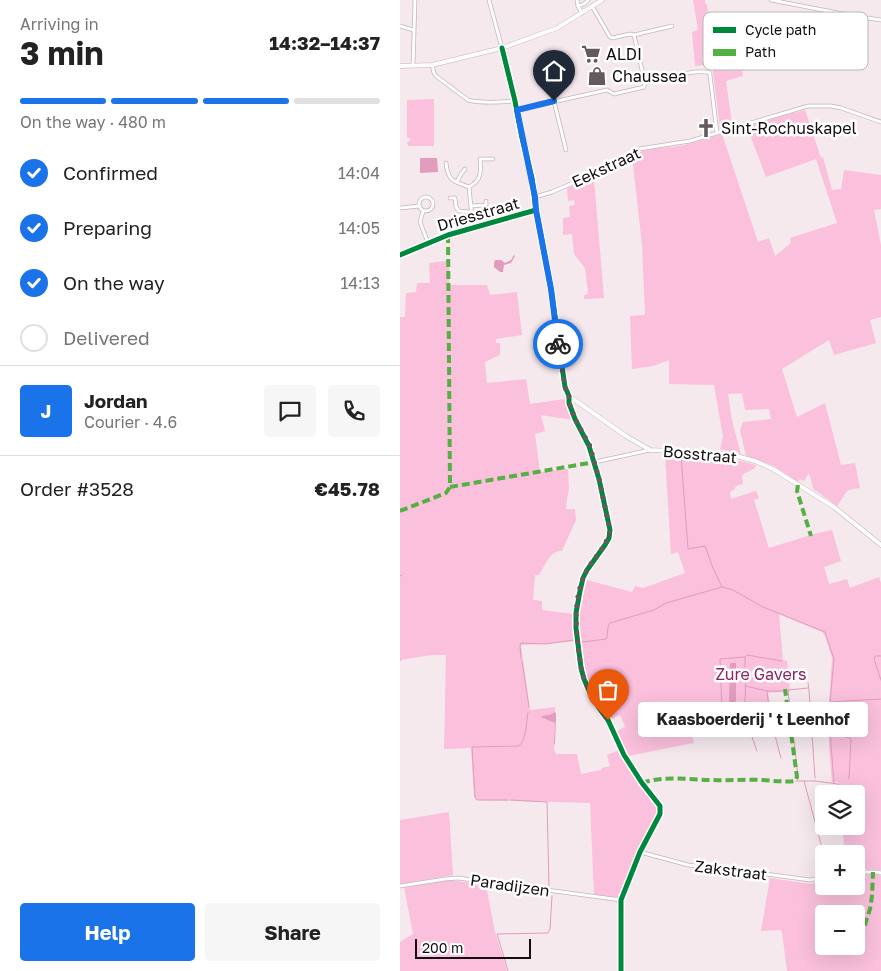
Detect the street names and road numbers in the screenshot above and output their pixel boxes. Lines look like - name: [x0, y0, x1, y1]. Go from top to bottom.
- street label: Eekstraat: [569, 142, 643, 192]
- street label: Driesstraat: [434, 193, 522, 235]
- street label: Bosstraat: [662, 441, 738, 467]
- street label: Zakstraat: [694, 856, 768, 884]
- street label: Paradijzen: [469, 870, 551, 900]

